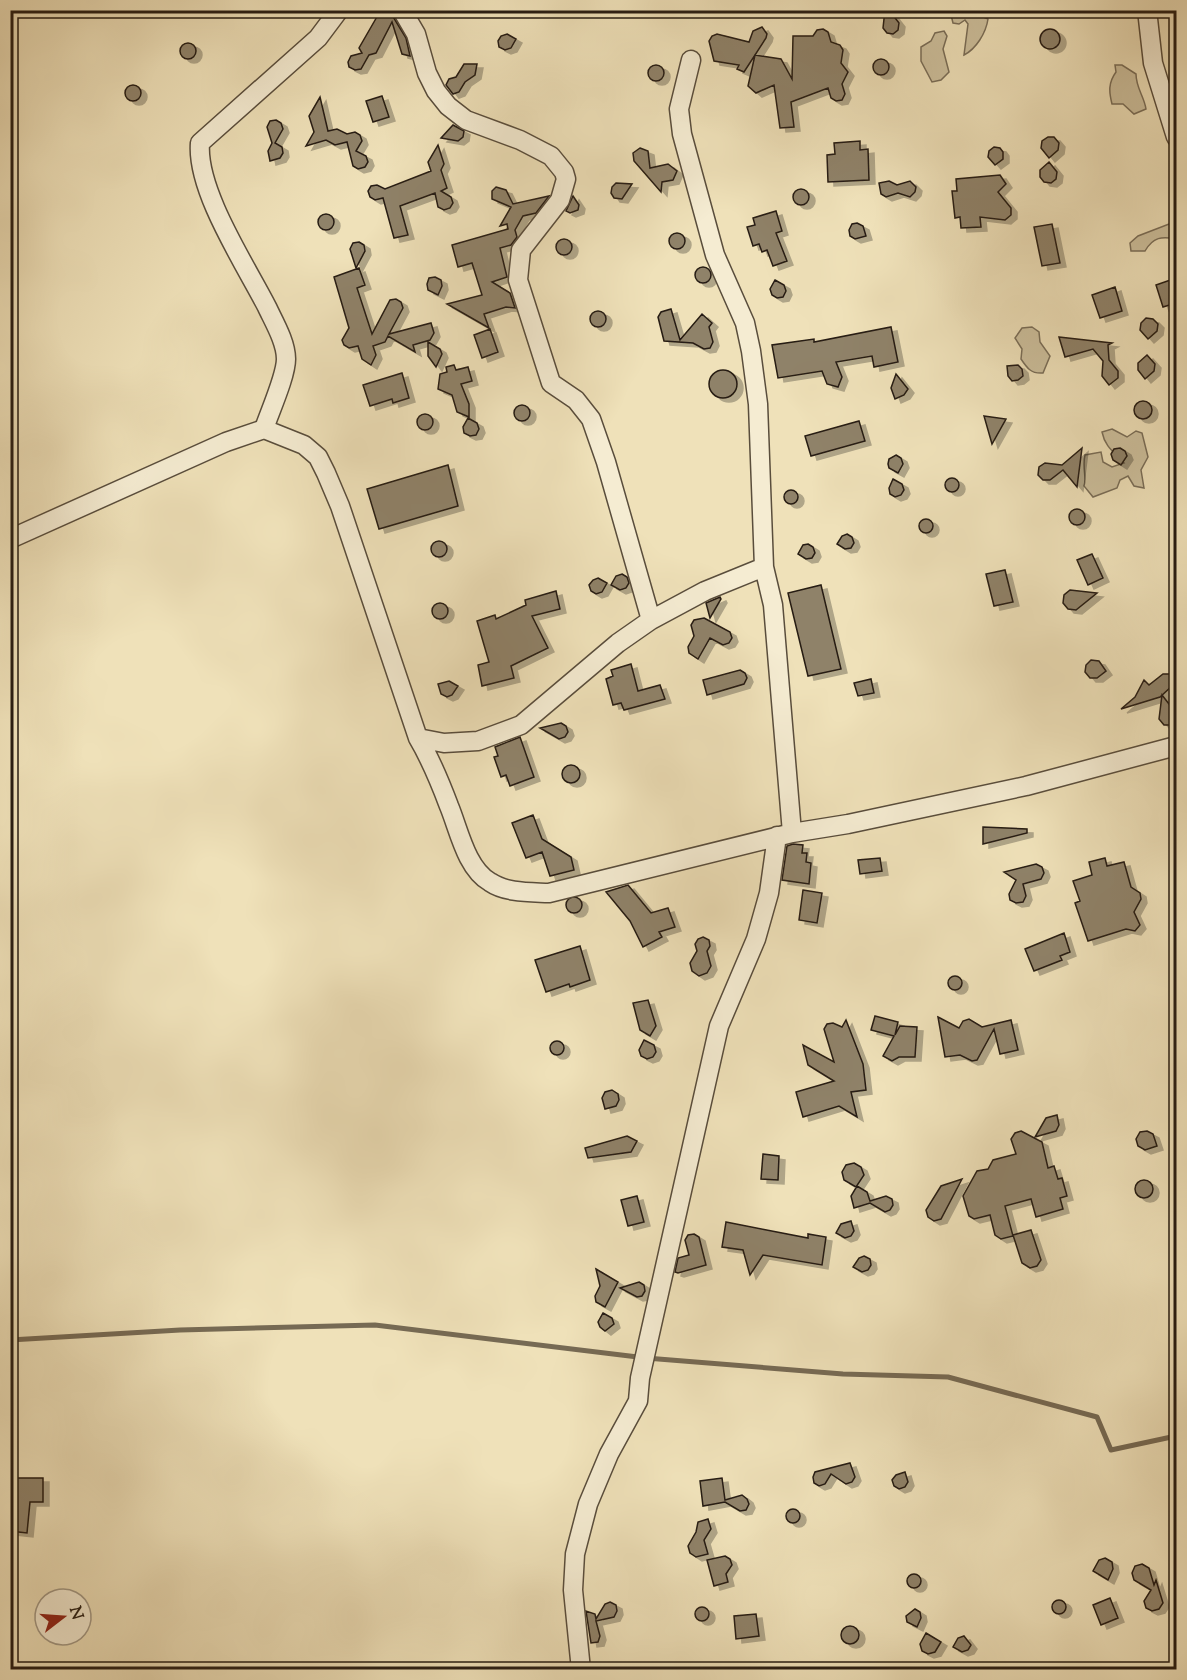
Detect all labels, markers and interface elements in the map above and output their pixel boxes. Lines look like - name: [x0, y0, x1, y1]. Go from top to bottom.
- north arrow: [33, 1587, 93, 1647]
- text: N: [62, 1604, 88, 1623]

